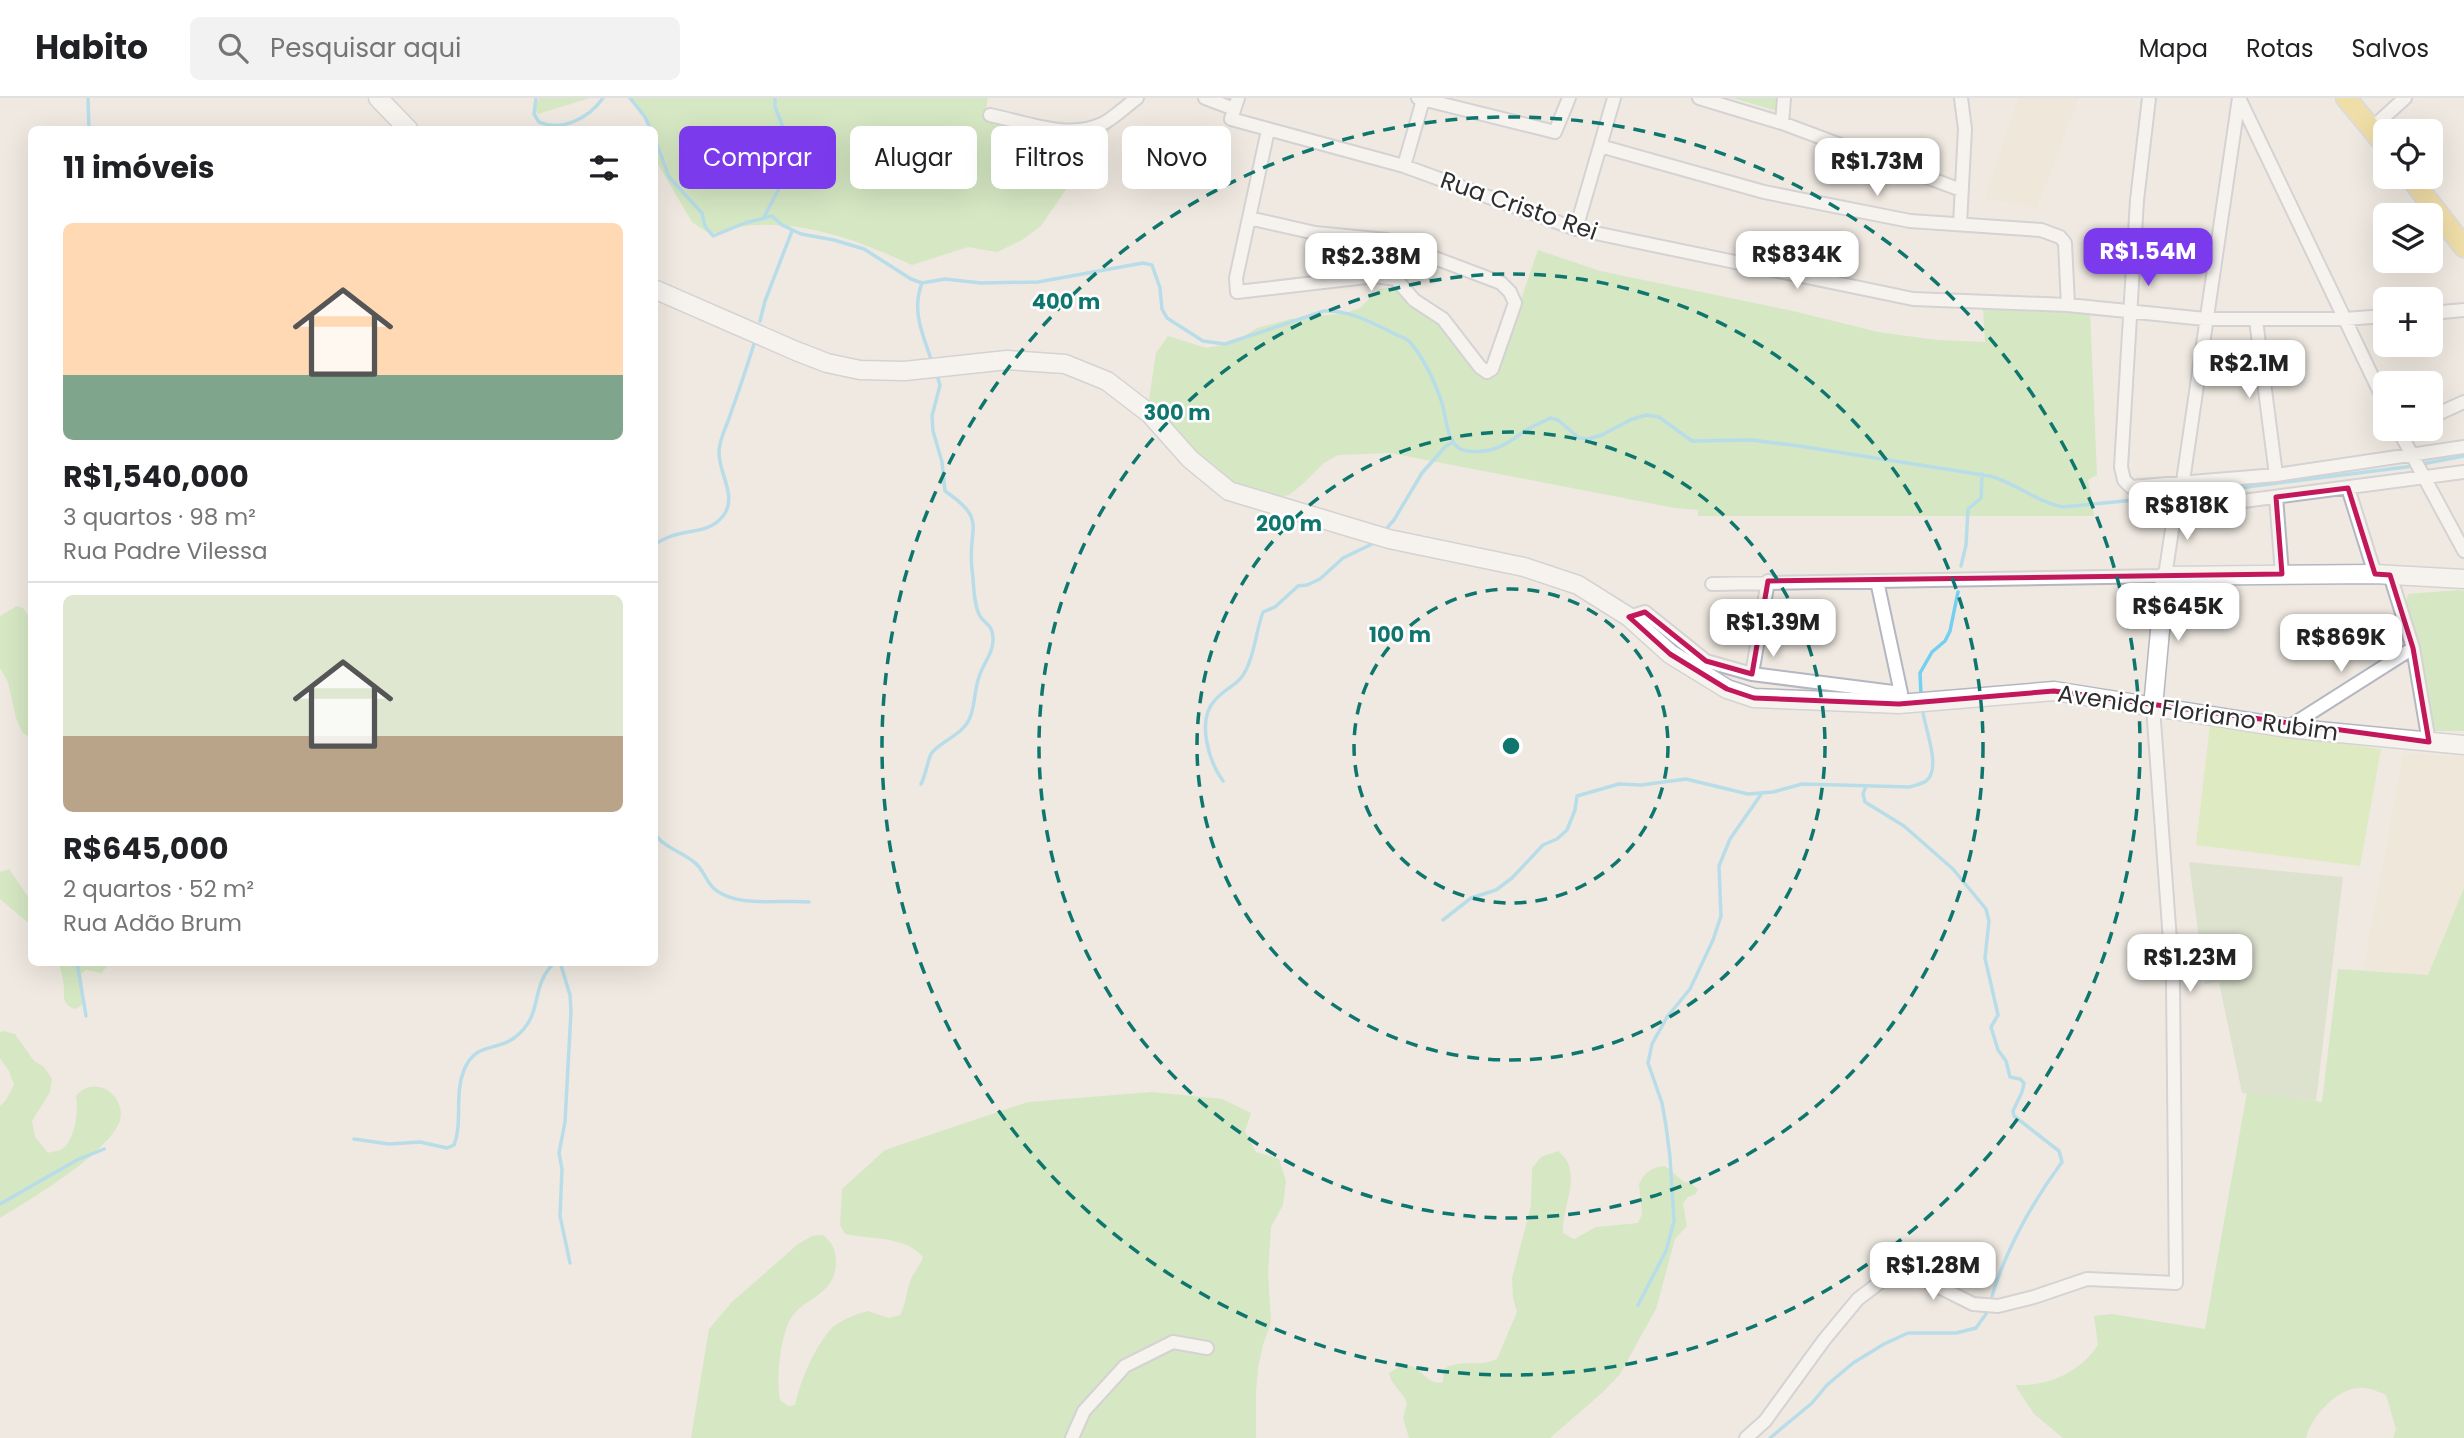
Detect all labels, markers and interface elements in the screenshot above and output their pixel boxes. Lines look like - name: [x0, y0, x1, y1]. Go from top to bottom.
- search box: [190, 17, 680, 80]
- text: Habito: [35, 24, 148, 71]
- icon: search: [214, 29, 252, 67]
- text: Pesquisar aqui: [270, 30, 461, 66]
- text: Mapa: [2139, 32, 2208, 65]
- text: Rotas: [2246, 32, 2313, 65]
- text: Salvos: [2351, 32, 2429, 65]
- map controls: [2373, 119, 2443, 441]
- button: locate: [2373, 119, 2443, 189]
- chip: Comprar: [679, 126, 836, 189]
- chip: Alugar: [850, 126, 977, 189]
- chip: Filtros: [991, 126, 1108, 189]
- chip: Novo: [1122, 126, 1231, 189]
- pin: R$1.73M: [1812, 139, 1942, 198]
- text: R$1.73M: [1831, 145, 1923, 177]
- text: 11 imóveis: [63, 146, 215, 189]
- icon: filters: [585, 149, 623, 187]
- street label: Rua Cristo Rei: [1436, 163, 1602, 248]
- button: layers: [2373, 203, 2443, 273]
- pin: R$1.54M: [2083, 228, 2213, 288]
- pin: R$834K: [1740, 232, 1854, 291]
- pin: R$2.38M: [1306, 234, 1436, 293]
- text: R$1.54M: [2100, 235, 2196, 267]
- text: R$834K: [1752, 238, 1842, 270]
- text: R$2.38M: [1321, 240, 1421, 272]
- icon: home: [280, 269, 406, 395]
- text: 400 m: [1032, 287, 1100, 316]
- button: +: [2373, 287, 2443, 357]
- pin: R$2.1M: [2192, 341, 2306, 400]
- text: R$2.1M: [2209, 347, 2289, 379]
- button: −: [2373, 371, 2443, 441]
- text: 300 m: [1144, 398, 1210, 427]
- text: R$1,540,000: [63, 455, 249, 498]
- pin: R$818K: [2130, 482, 2244, 542]
- text: R$818K: [2145, 489, 2229, 521]
- text: 3 quartos · 98 m²: [63, 501, 256, 533]
- text: 200 m: [1256, 509, 1322, 538]
- text: Rua Padre Vilessa: [63, 535, 267, 567]
- pin: R$645K: [2121, 584, 2235, 643]
- text: R$645K: [2132, 590, 2224, 622]
- pin: R$1.39M: [1708, 600, 1838, 659]
- text: R$1.39M: [1726, 606, 1820, 638]
- pin: R$869K: [2284, 614, 2398, 674]
- text: 100 m: [1369, 620, 1431, 649]
- text: R$869K: [2296, 621, 2386, 653]
- icon: home: [280, 641, 406, 767]
- street label: Avenida Floriano Rubim: [2056, 676, 2340, 749]
- centre of rings: [1499, 734, 1523, 758]
- text: R$645,000: [63, 827, 229, 870]
- text: 2 quartos · 52 m²: [63, 873, 254, 905]
- text: Rua Adão Brum: [63, 907, 242, 939]
- pin: R$1.23M: [2125, 934, 2255, 994]
- text: R$1.23M: [2143, 941, 2237, 973]
- pin: R$1.28M: [1868, 1242, 1998, 1302]
- text: R$1.28M: [1886, 1249, 1980, 1281]

